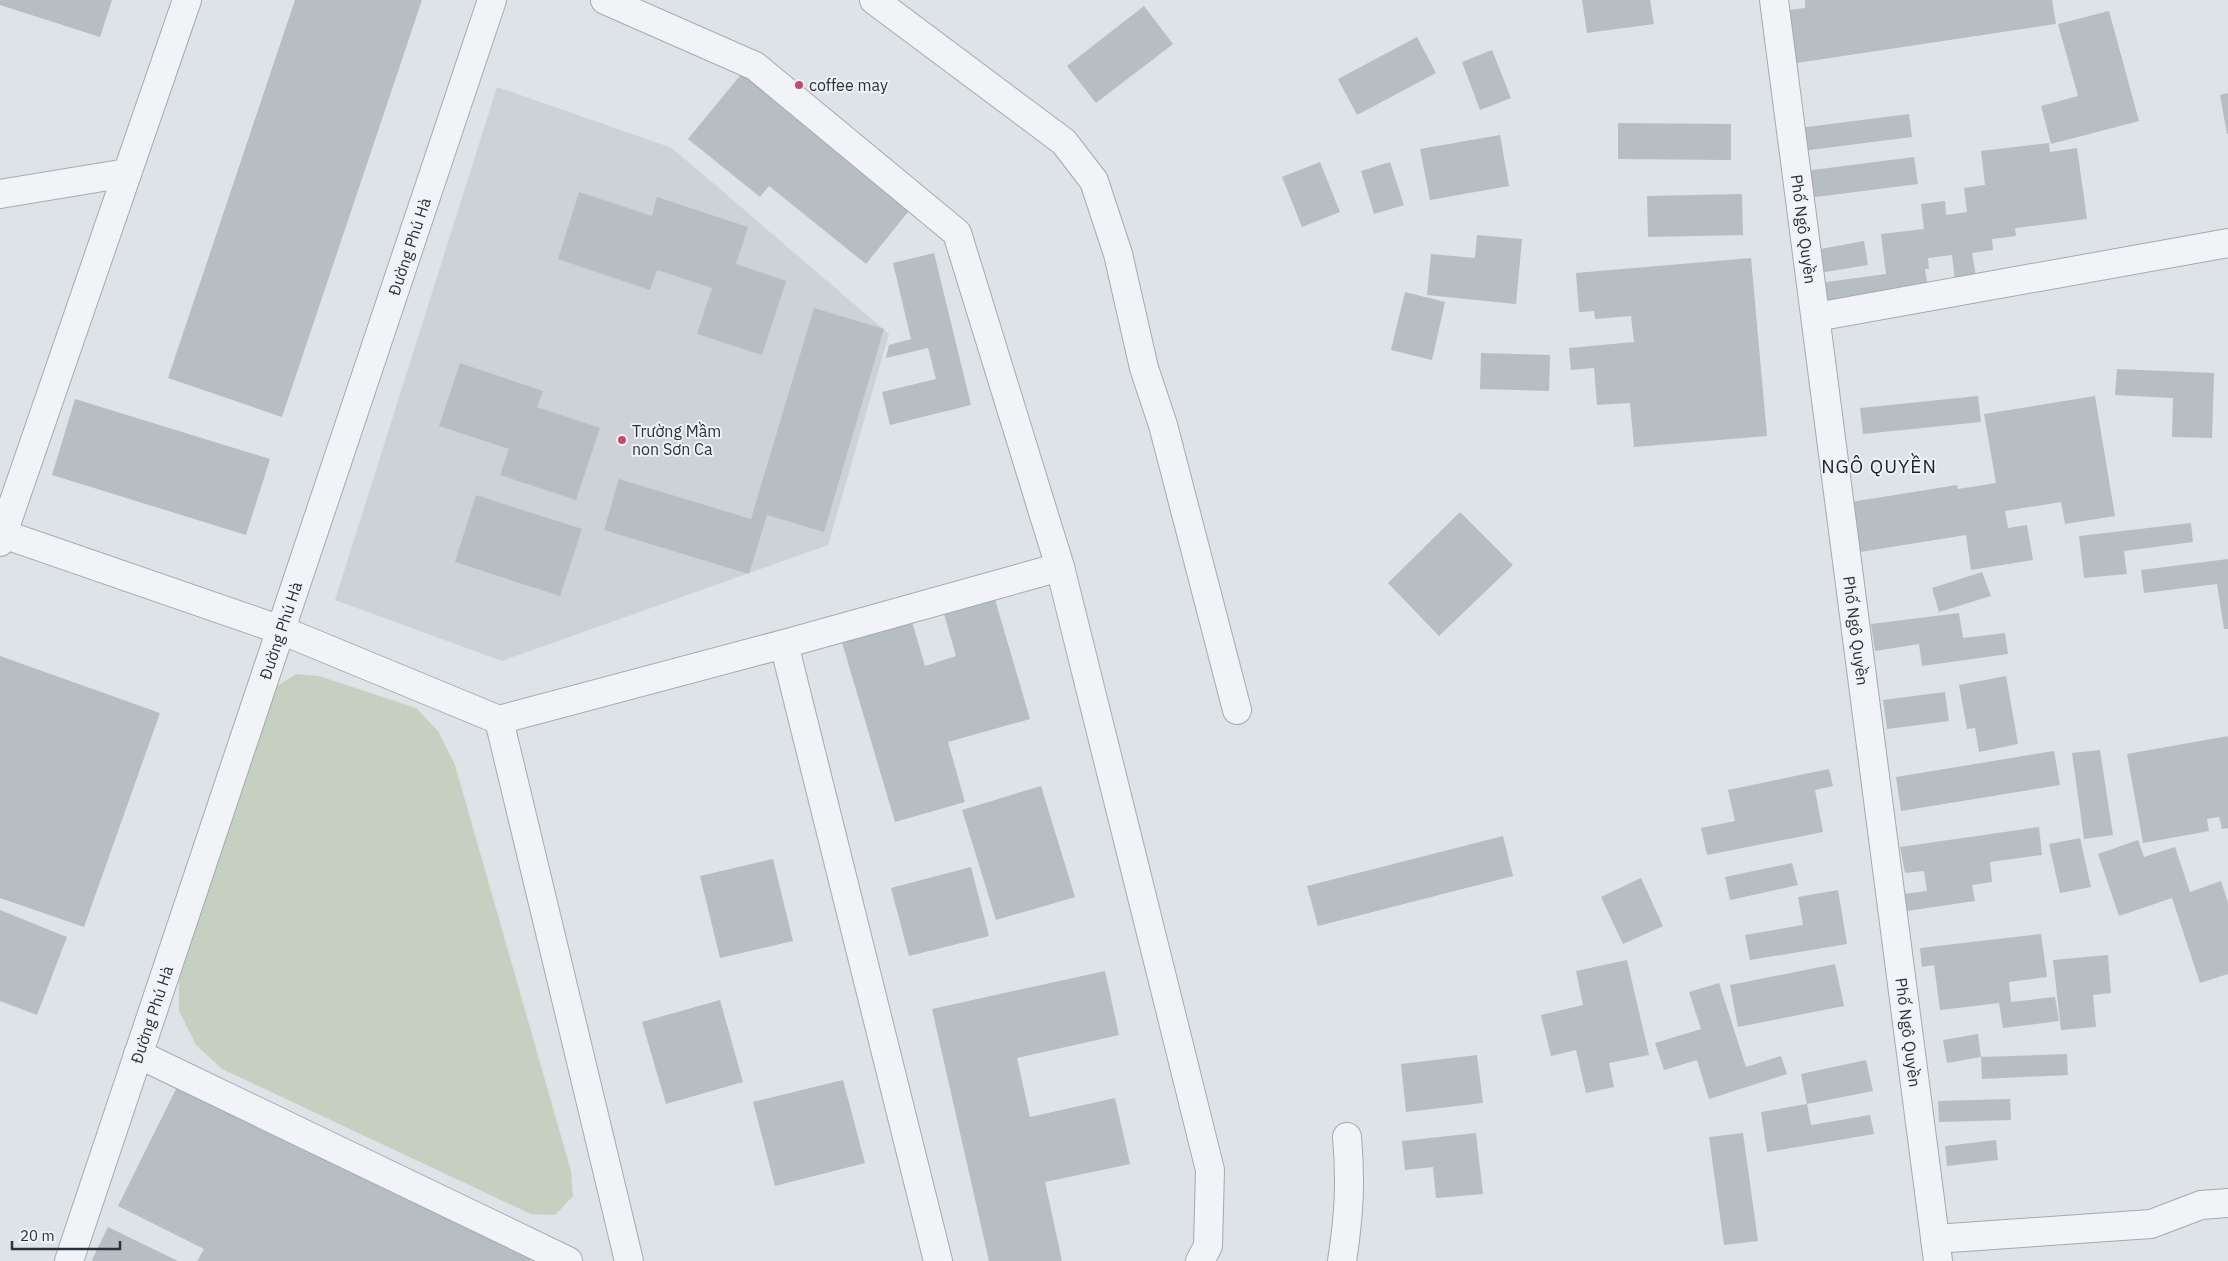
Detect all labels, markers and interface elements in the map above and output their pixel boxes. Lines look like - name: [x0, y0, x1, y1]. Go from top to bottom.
- place label: coffee may: [809, 75, 888, 95]
- marker: coffee may: [793, 79, 805, 91]
- street label: Phố Ngô Quyền: [1787, 173, 1821, 285]
- street label: Đường Phú Hà: [384, 195, 435, 298]
- place label: Trường Mầm non Sơn Ca: [632, 421, 721, 459]
- marker: Trường Mầm non Sơn Ca: [616, 434, 628, 446]
- district label: NGÔ QUYỀN: [1821, 452, 1937, 478]
- street label: Phố Ngô Quyền: [1839, 575, 1873, 687]
- street label: Đường Phú Hà: [255, 579, 306, 682]
- street label: Đường Phú Hà: [126, 963, 177, 1066]
- street label: Phố Ngô Quyền: [1891, 976, 1925, 1088]
- scale bar: [12, 1218, 120, 1250]
- text: 20 m: [20, 1226, 55, 1245]

